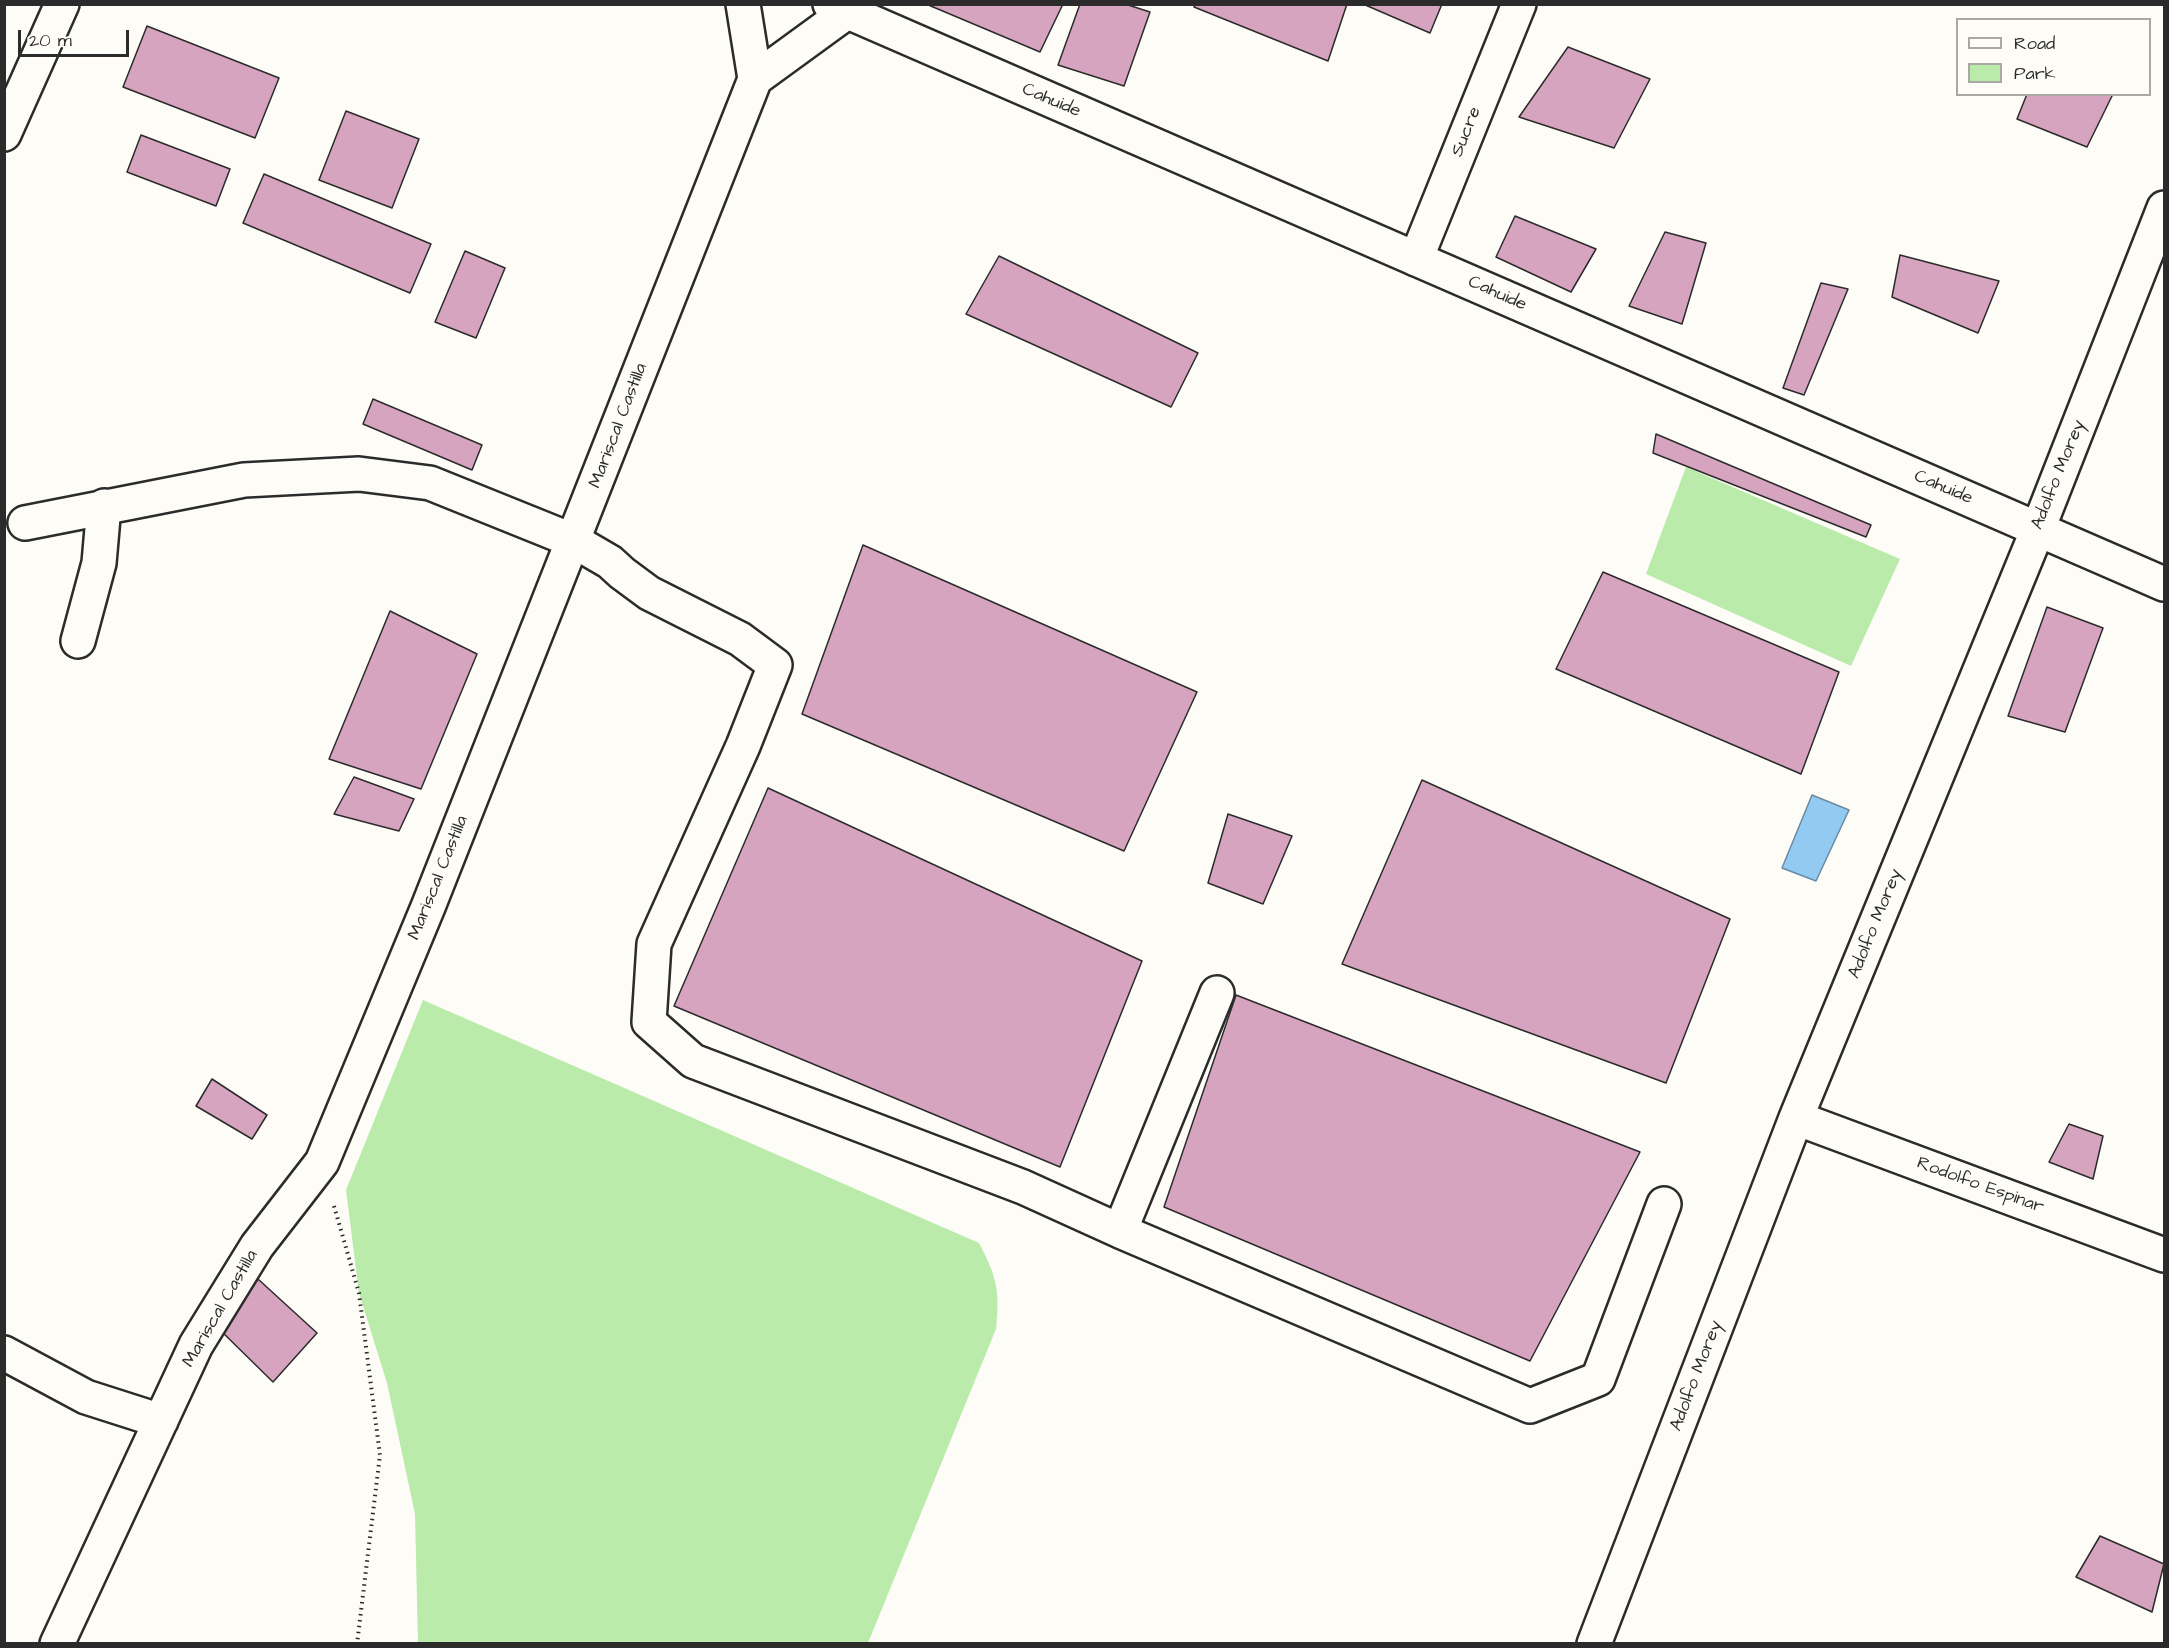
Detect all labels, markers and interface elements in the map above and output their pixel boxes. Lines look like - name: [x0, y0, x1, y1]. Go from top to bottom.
- scale bar: [21, 18, 132, 56]
- legend: [1956, 18, 2151, 96]
- text: 20 m: [29, 28, 72, 53]
- text: Road: [2014, 31, 2055, 56]
- text: Park: [2014, 61, 2056, 86]
- street label: Cahuide: [1018, 79, 1084, 123]
- street label: Sucre: [1447, 104, 1487, 160]
- street label: Cahuide: [1464, 272, 1530, 316]
- street label: Mariscal Castilla: [585, 360, 653, 492]
- street label: Adolfo Morey: [2027, 417, 2091, 533]
- street label: Cahuide: [1910, 466, 1976, 510]
- street label: Mariscal Castilla: [404, 813, 474, 943]
- street label: Adolfo Morey: [1844, 866, 1908, 982]
- street label: Rodolfo Espinar: [1913, 1153, 2047, 1219]
- street label: Mariscal Castilla: [179, 1246, 263, 1372]
- street label: Adolfo Morey: [1666, 1318, 1728, 1434]

